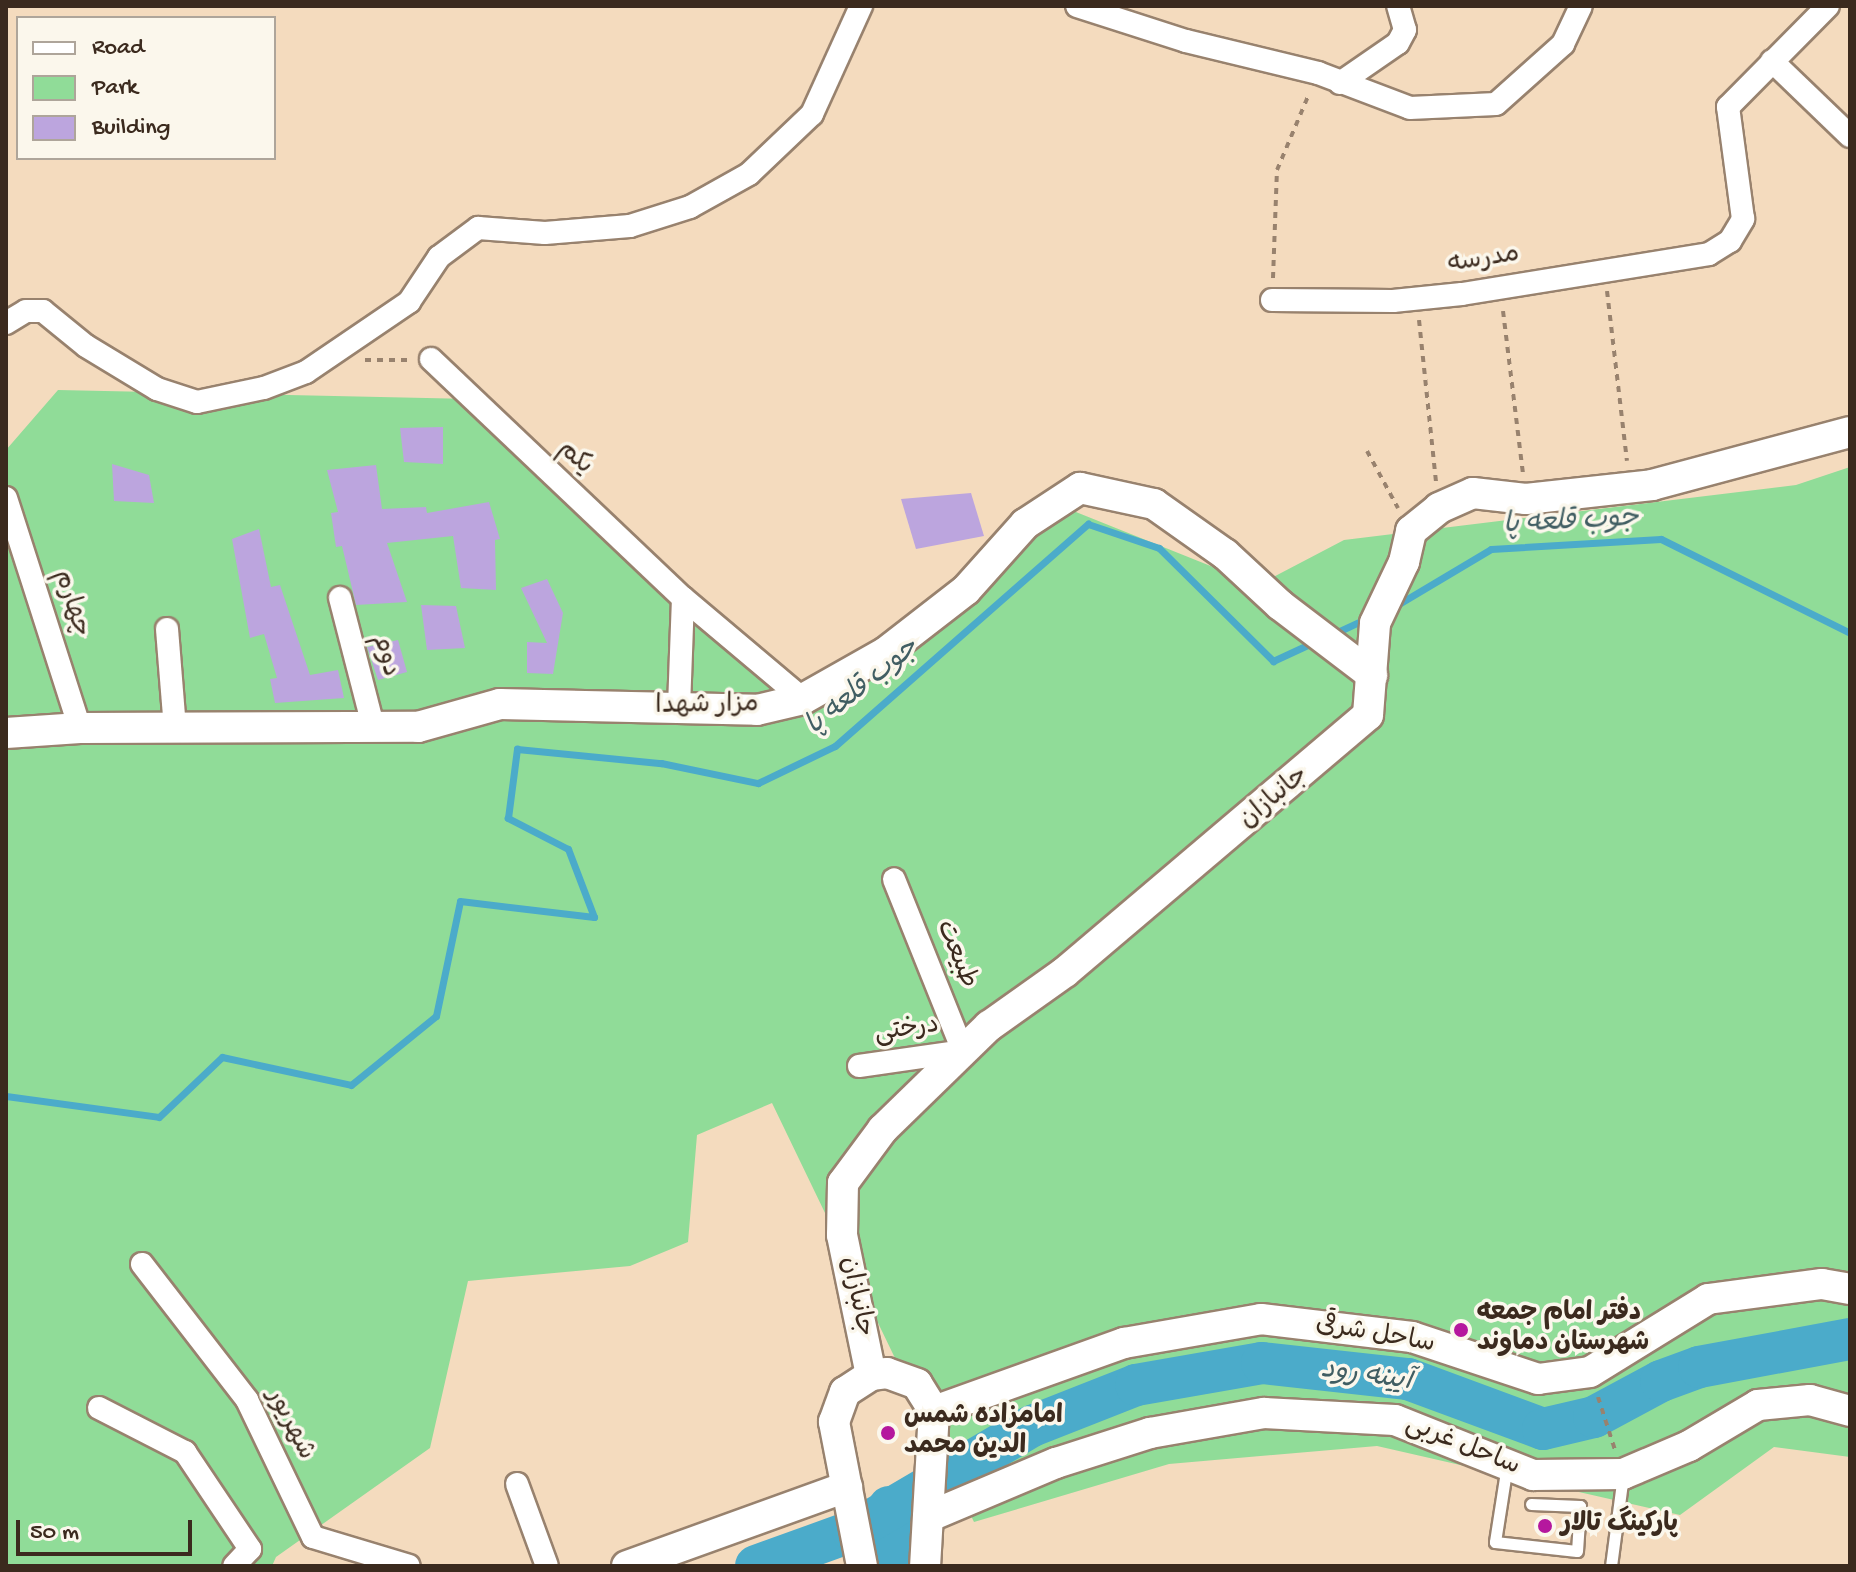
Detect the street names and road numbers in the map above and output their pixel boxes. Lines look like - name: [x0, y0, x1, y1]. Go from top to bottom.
- street label: مدرسه: [1446, 240, 1522, 282]
- street label: یکم: [550, 435, 598, 483]
- street label: چهارم: [45, 567, 95, 641]
- street label: دوم: [363, 632, 405, 680]
- street label: مزار شهدا: [655, 691, 759, 723]
- street label: جانبازان: [1234, 761, 1316, 837]
- street label: طبیعت: [927, 916, 983, 994]
- street label: درختی: [873, 1011, 941, 1051]
- street label: جانبازان: [831, 1254, 879, 1340]
- street label: ساحل شرقی: [1313, 1310, 1437, 1362]
- street label: شهریور: [258, 1384, 320, 1466]
- street label: ساحل غربی: [1400, 1410, 1524, 1484]

